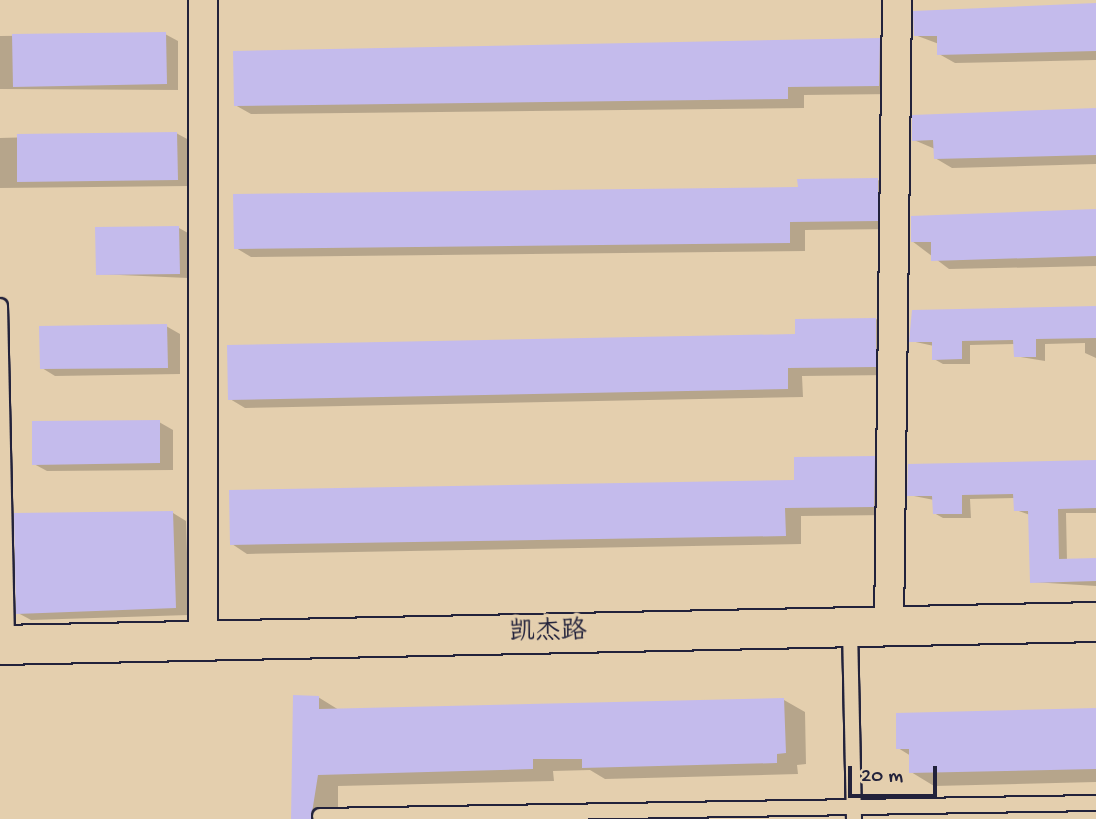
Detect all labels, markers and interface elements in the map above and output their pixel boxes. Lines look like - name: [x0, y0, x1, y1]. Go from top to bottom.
- street label: 凯杰路: [509, 618, 587, 650]
- scale bar: [851, 752, 940, 796]
- text: 20 m: [861, 765, 903, 790]

